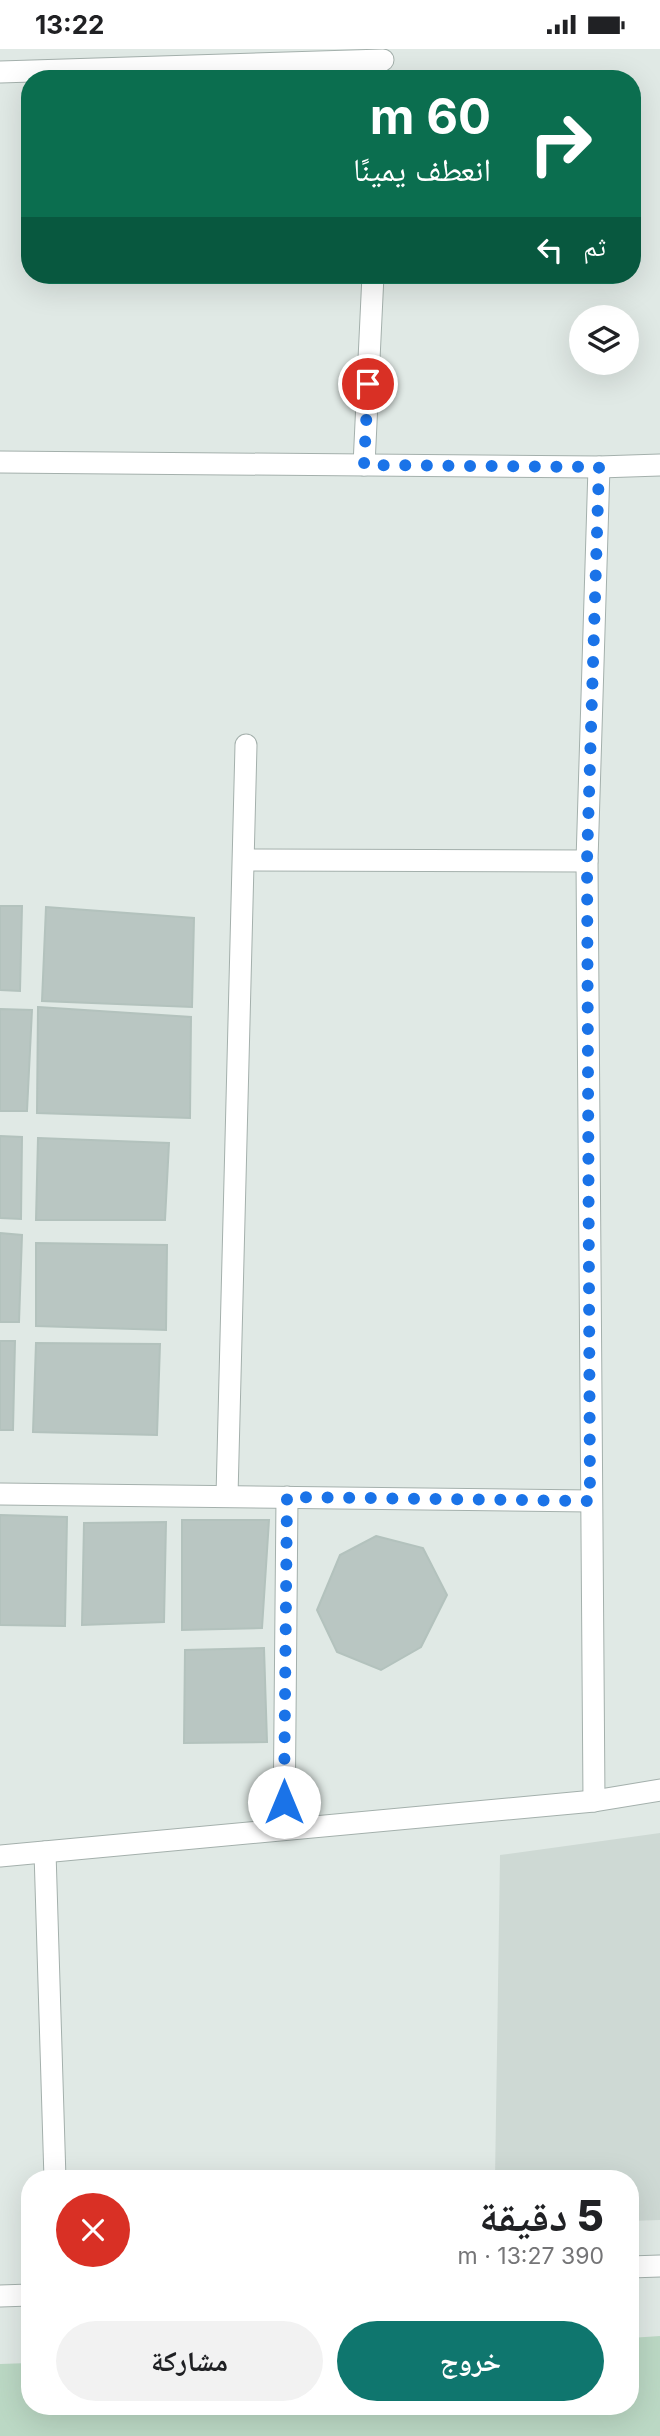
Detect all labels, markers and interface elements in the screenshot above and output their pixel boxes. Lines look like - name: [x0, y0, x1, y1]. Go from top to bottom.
- text: 13:22: [35, 9, 104, 40]
- text: 60 m: [370, 87, 491, 146]
- icon: right: [515, 98, 606, 189]
- text: انعطف يمينًا: [353, 150, 491, 189]
- icon: left: [531, 231, 569, 269]
- text: ثم: [583, 231, 606, 262]
- map controls: [569, 305, 639, 375]
- button: layers: [569, 305, 639, 375]
- pin: [338, 354, 398, 414]
- icon: arrive: [349, 365, 387, 403]
- position arrow: [247, 1765, 321, 1839]
- text: 5 دقيقة: [479, 2190, 604, 2241]
- button: close: [56, 2193, 130, 2267]
- text: 390 m · 13:27: [458, 2242, 604, 2270]
- button: مشاركة: [56, 2321, 323, 2401]
- button: خروج: [337, 2321, 604, 2401]

